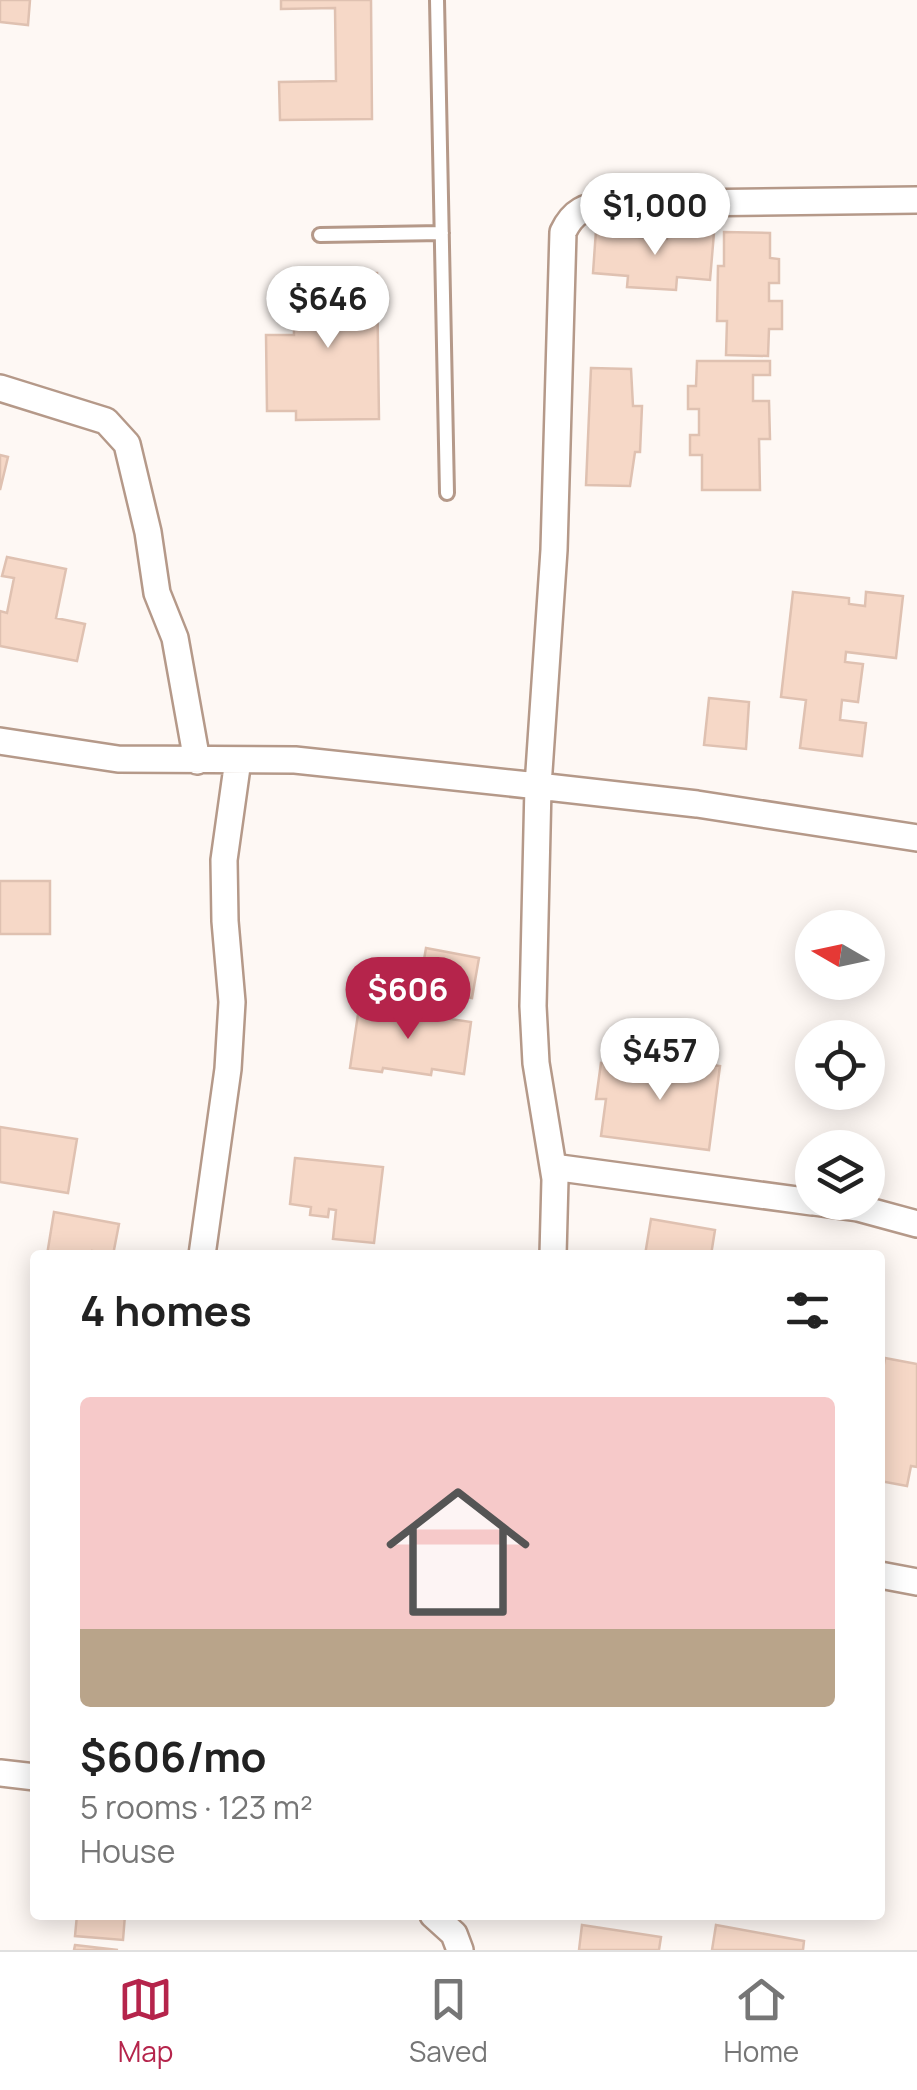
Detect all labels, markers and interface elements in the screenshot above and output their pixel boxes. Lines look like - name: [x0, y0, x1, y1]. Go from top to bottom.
- pin: $1,000: [574, 173, 736, 258]
- text: $1,000: [602, 183, 708, 227]
- pin: $646: [269, 266, 387, 351]
- text: $646: [288, 276, 368, 320]
- north arrow: [795, 910, 885, 1000]
- map controls: [795, 910, 885, 1220]
- pin: $606: [349, 957, 467, 1042]
- text: $606: [368, 967, 448, 1011]
- pin: $457: [601, 1018, 719, 1103]
- button: locate: [795, 1020, 885, 1110]
- text: $457: [622, 1028, 698, 1072]
- button: layers: [795, 1130, 885, 1220]
- text: 4 homes: [80, 1281, 252, 1339]
- icon: filters: [780, 1283, 835, 1338]
- icon: home: [368, 1462, 548, 1642]
- text: $606/mo: [80, 1727, 267, 1785]
- text: 5 rooms · 123 m²: [80, 1785, 313, 1829]
- text: House: [80, 1829, 175, 1873]
- tab: Map: [118, 1972, 173, 2070]
- tab: Saved: [409, 1972, 488, 2070]
- tab: Home: [723, 1972, 799, 2070]

